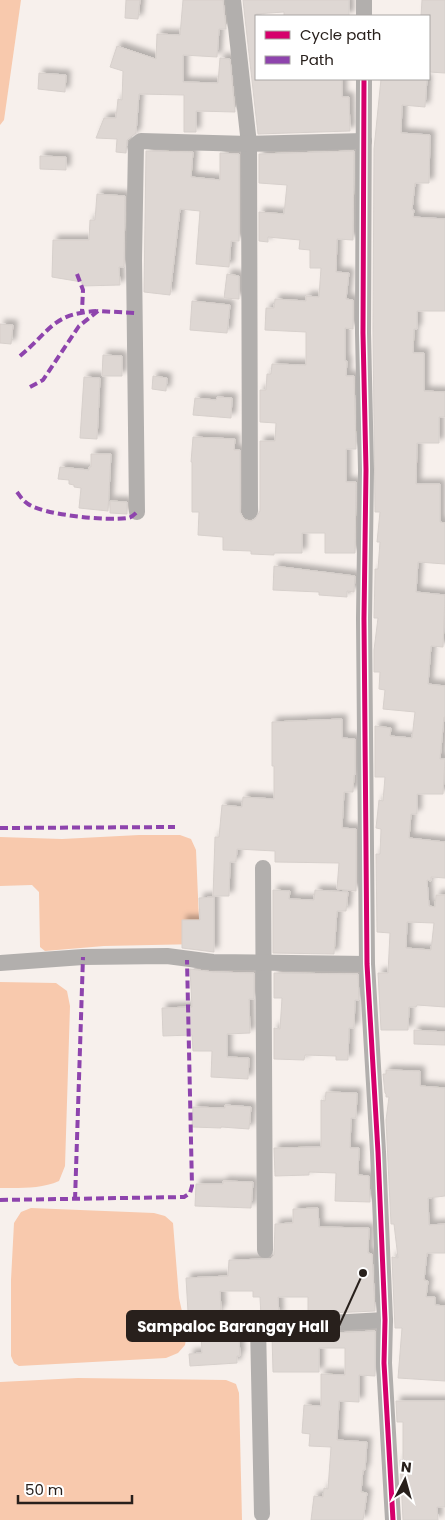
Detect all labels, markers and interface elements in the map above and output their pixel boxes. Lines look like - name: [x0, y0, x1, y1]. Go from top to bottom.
- legend: [255, 15, 430, 80]
- text: Cycle path: [300, 24, 381, 45]
- text: Path: [300, 49, 334, 70]
- callout: Sampaloc Barangay Hall: [127, 1311, 339, 1341]
- text: Sampaloc Barangay Hall: [137, 1316, 329, 1337]
- north arrow: [380, 1455, 430, 1505]
- text: N: [400, 1457, 413, 1478]
- scale bar: [18, 1472, 131, 1504]
- text: 50 m: [25, 1479, 63, 1500]

